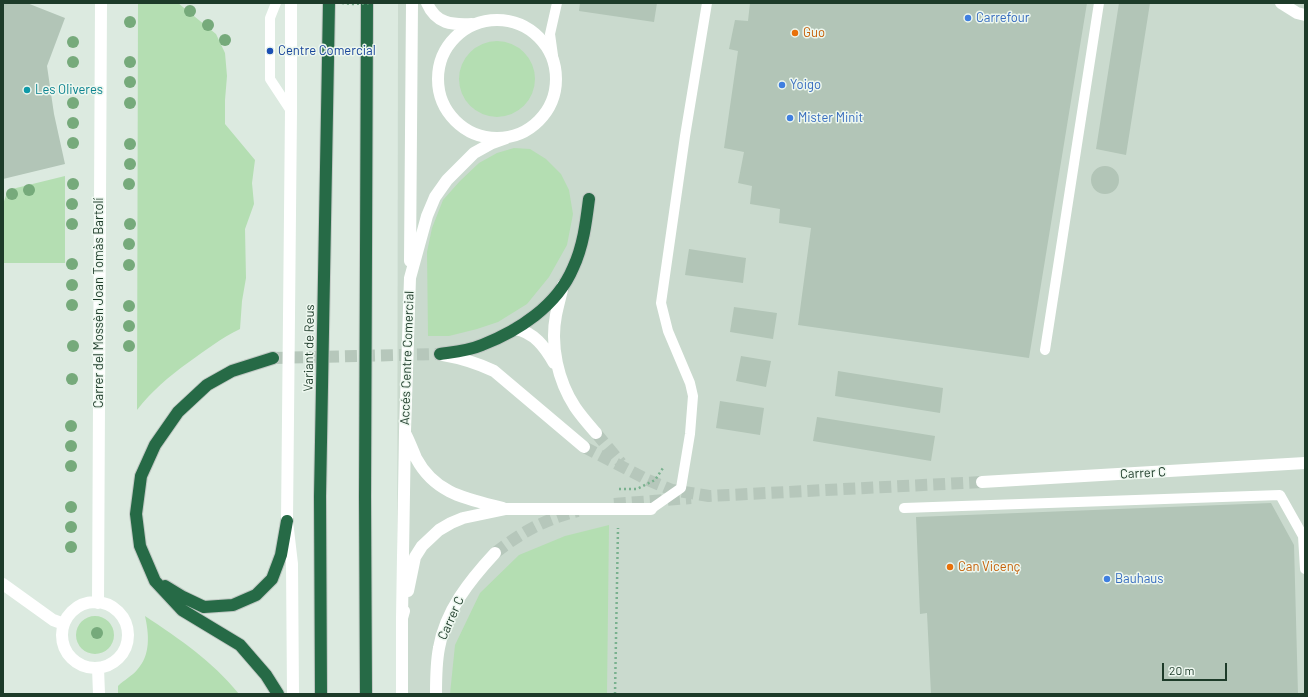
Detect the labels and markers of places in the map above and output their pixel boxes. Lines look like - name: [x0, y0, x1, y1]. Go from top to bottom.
- place label: Carrefour: [976, 10, 1029, 26]
- marker: Carrefour: [963, 13, 973, 23]
- place label: Guo: [803, 25, 825, 41]
- marker: Guo: [790, 28, 800, 38]
- place label: Centre Comercial: [278, 43, 376, 59]
- marker: Centre Comercial: [265, 46, 275, 56]
- place label: Yoigo: [790, 77, 821, 93]
- marker: Yoigo: [777, 80, 787, 90]
- place label: Les Oliveres: [35, 82, 103, 98]
- marker: Les Oliveres: [22, 85, 32, 95]
- place label: Mister Minit: [798, 110, 863, 126]
- marker: Mister Minit: [785, 113, 795, 123]
- place label: Can Vicenç: [958, 559, 1020, 575]
- marker: Can Vicenç: [945, 562, 955, 572]
- place label: Bauhaus: [1115, 571, 1164, 587]
- marker: Bauhaus: [1102, 574, 1112, 584]

